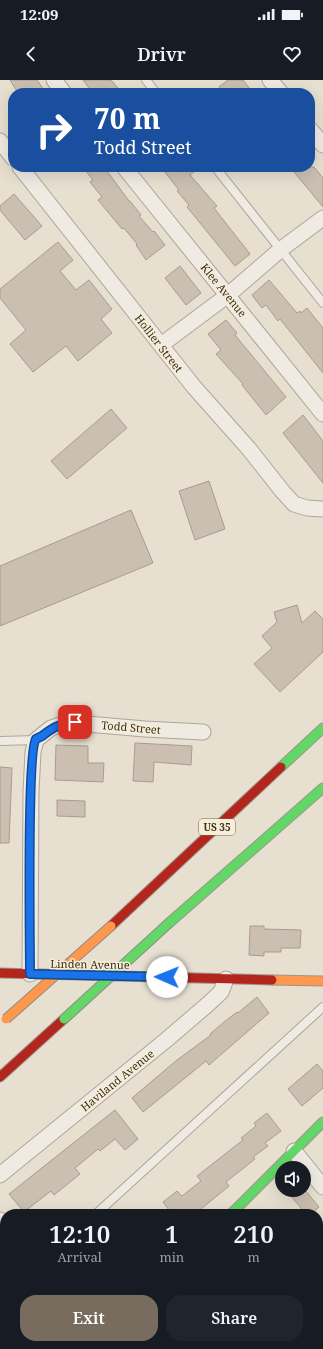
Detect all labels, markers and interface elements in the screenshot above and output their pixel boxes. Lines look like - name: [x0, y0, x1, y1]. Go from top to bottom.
- text: 12:09: [20, 4, 58, 24]
- text: Drivr: [137, 42, 186, 66]
- icon: back: [20, 43, 42, 65]
- icon: heart: [281, 43, 303, 65]
- text: 70 m: [94, 99, 161, 137]
- icon: right: [28, 104, 80, 156]
- text: Todd Street: [94, 135, 192, 159]
- street label: Klee Avenue: [198, 260, 250, 320]
- street label: Hollier Street: [132, 311, 187, 375]
- pin: [58, 705, 92, 739]
- icon: arrive: [64, 711, 86, 733]
- street label: Todd Street: [101, 717, 161, 737]
- road number: US 35: [199, 819, 235, 835]
- street label: Linden Avenue: [50, 956, 130, 972]
- position arrow: [146, 956, 188, 998]
- street label: Haviland Avenue: [77, 1046, 157, 1114]
- map controls: [275, 1161, 311, 1197]
- button: sound: [275, 1161, 311, 1197]
- text: 12:10: [49, 1217, 110, 1250]
- text: 1: [165, 1217, 179, 1250]
- text: 210: [233, 1217, 274, 1250]
- text: Arrival: [57, 1248, 102, 1266]
- text: min: [159, 1248, 184, 1266]
- text: m: [247, 1248, 260, 1266]
- button: Exit: [20, 1295, 158, 1341]
- button: Share: [166, 1295, 303, 1341]

